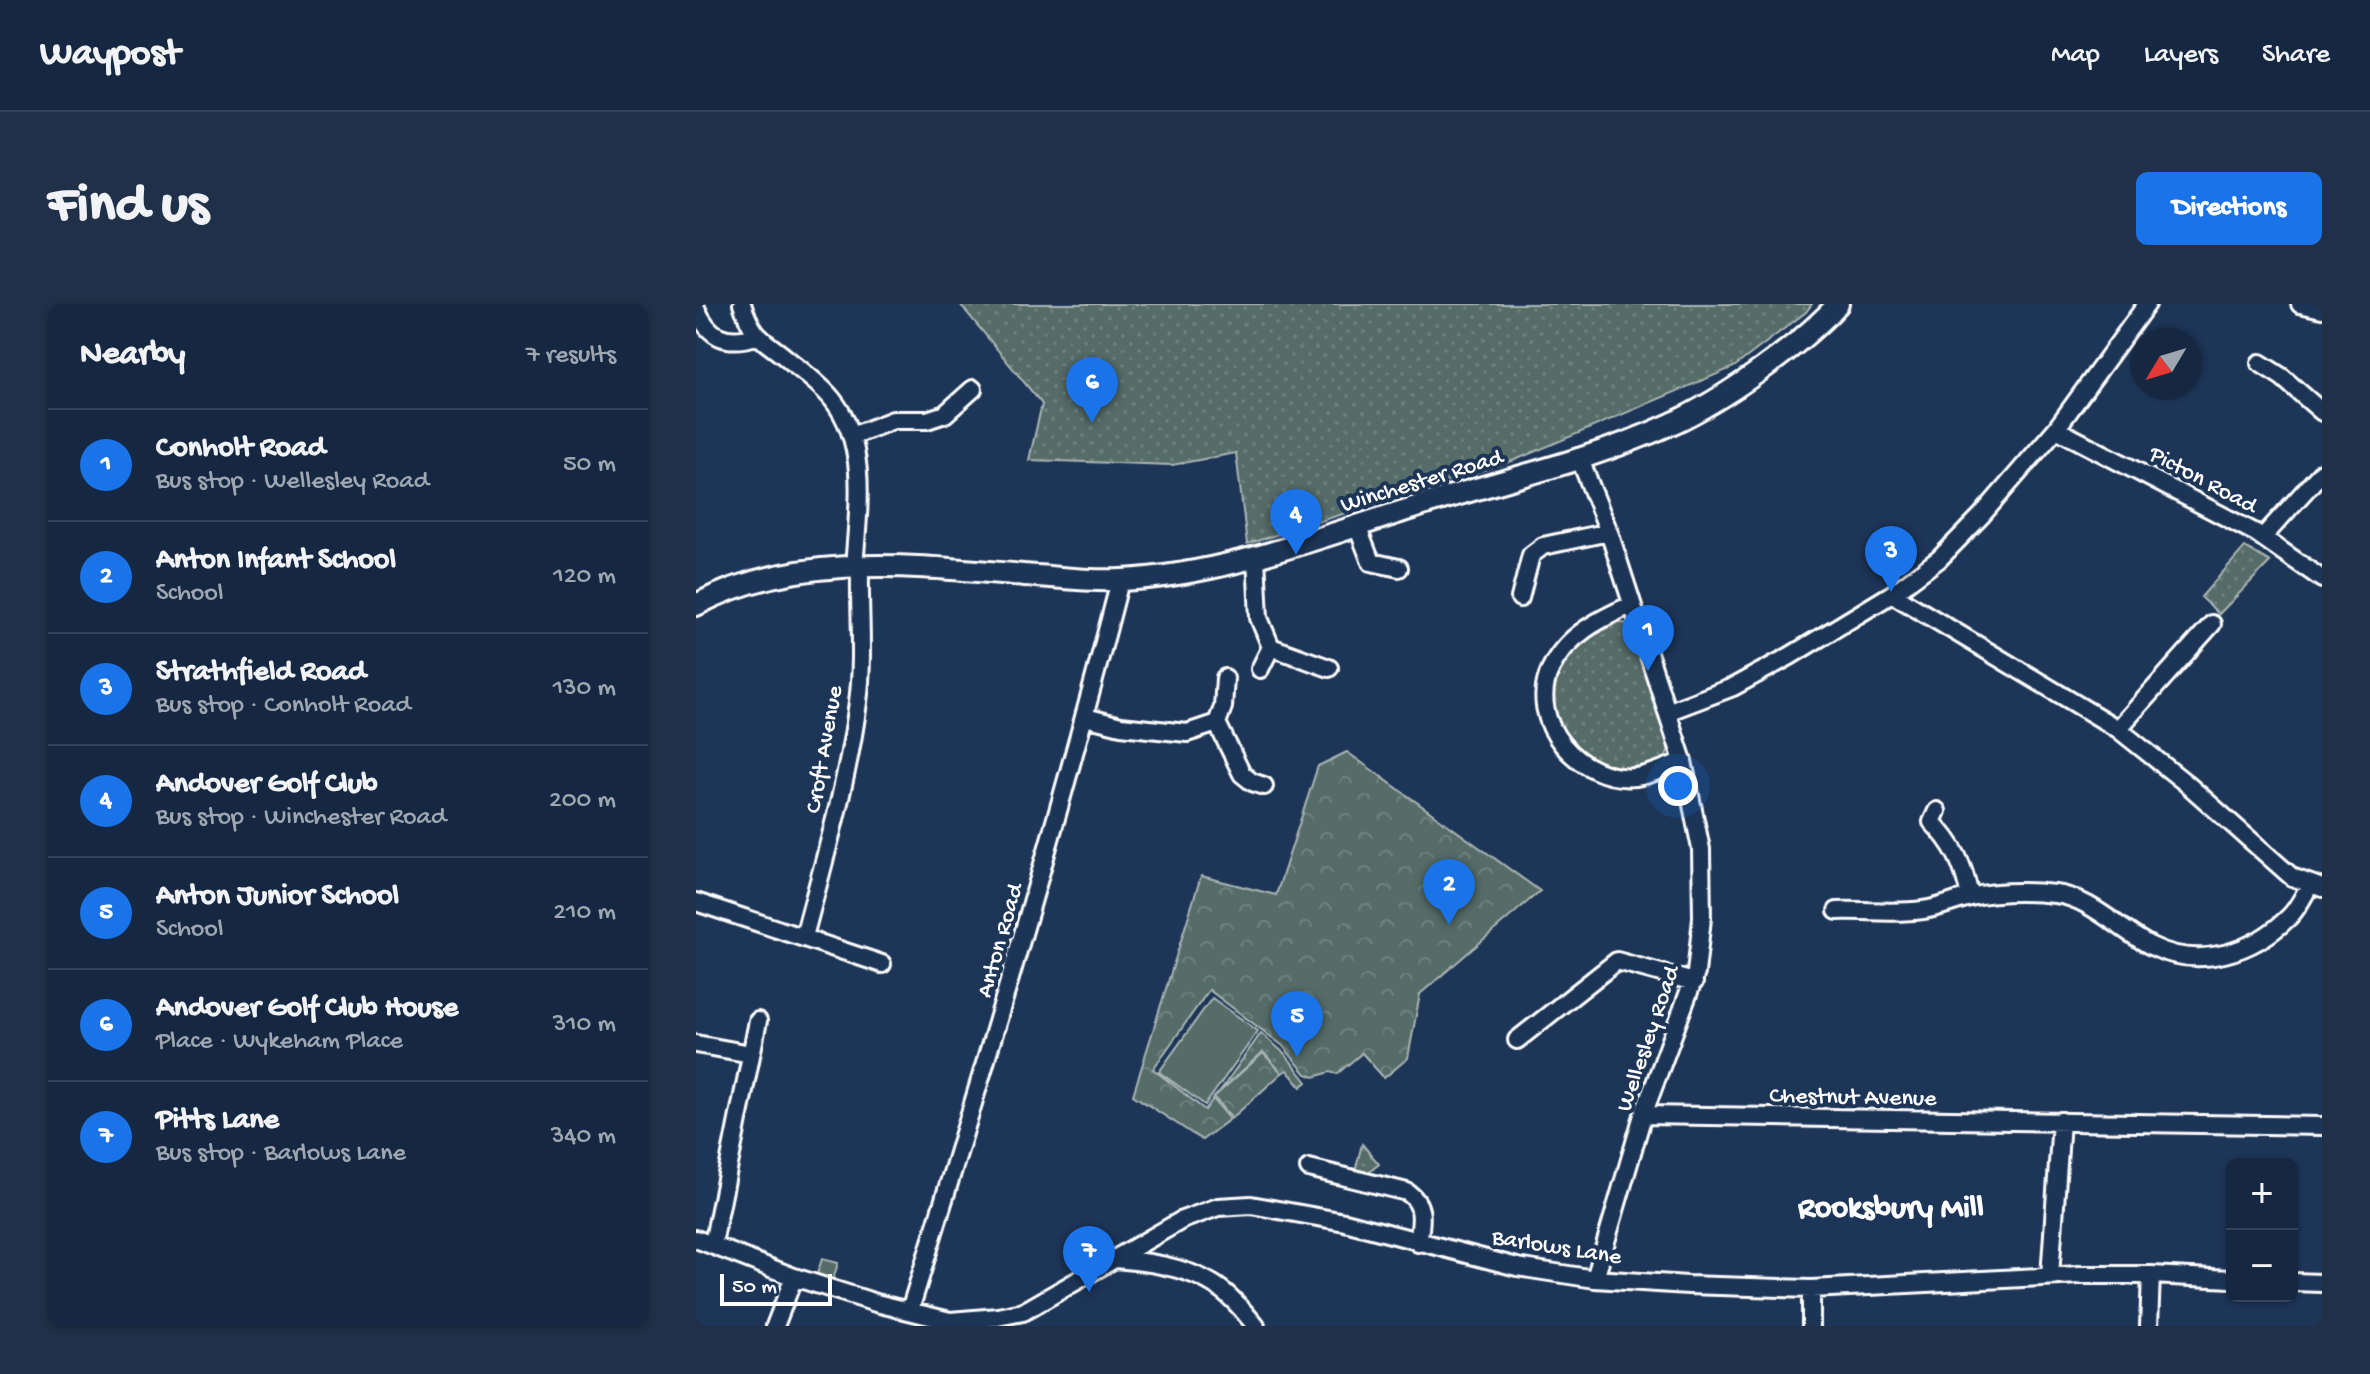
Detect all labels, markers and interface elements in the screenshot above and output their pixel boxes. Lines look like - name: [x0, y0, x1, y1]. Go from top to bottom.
- text: Waypost: [40, 33, 180, 77]
- text: Map: [2051, 39, 2100, 72]
- text: Layers: [2144, 39, 2218, 72]
- text: Share: [2262, 39, 2330, 72]
- button: Directions: [2136, 172, 2322, 245]
- text: Find us: [48, 175, 208, 241]
- north arrow: [2130, 328, 2202, 400]
- text: Nearby: [80, 336, 185, 376]
- text: 7 results: [526, 341, 616, 372]
- pin: 6: [1066, 357, 1118, 423]
- text: Conholt Road: [156, 432, 325, 467]
- street label: Picton Road: [2142, 440, 2263, 523]
- street label: Winchester Road: [1337, 443, 1508, 521]
- text: 1: [101, 450, 111, 481]
- text: 50 m: [563, 450, 616, 481]
- text: Bus stop · Wellesley Road: [156, 467, 429, 498]
- pin: 4: [1270, 489, 1322, 555]
- pin: 3: [1865, 526, 1917, 592]
- text: Anton Infant School: [156, 544, 396, 579]
- text: 2: [100, 562, 112, 593]
- text: 120 m: [553, 562, 616, 593]
- text: School: [156, 579, 224, 610]
- pin: 1: [1622, 605, 1674, 671]
- text: Strathfield Road: [156, 656, 366, 691]
- text: 3: [99, 674, 113, 705]
- text: 130 m: [553, 674, 616, 705]
- street label: Croft Avenue: [800, 683, 851, 816]
- text: Bus stop · Conholt Road: [156, 691, 411, 722]
- your location: [1658, 766, 1698, 806]
- text: Andover Golf Club: [156, 768, 378, 803]
- text: 4: [100, 786, 112, 817]
- text: 200 m: [549, 786, 616, 817]
- text: Bus stop · Winchester Road: [156, 803, 446, 834]
- pin: 2: [1423, 859, 1475, 925]
- street label: Anton Road: [971, 879, 1032, 1001]
- text: Anton Junior School: [156, 880, 399, 915]
- text: 5: [99, 898, 113, 929]
- text: 210 m: [553, 898, 616, 929]
- text: School: [156, 915, 224, 946]
- street label: Wellesley Road: [1611, 961, 1688, 1116]
- pin: 5: [1271, 991, 1323, 1057]
- text: Andover Golf Club House: [156, 992, 458, 1027]
- text: 6: [99, 1010, 113, 1041]
- text: 310 m: [553, 1010, 616, 1041]
- text: Place · Wykeham Place: [156, 1027, 403, 1058]
- street label: Chestnut Avenue: [1769, 1083, 1937, 1114]
- text: Pitts Lane: [156, 1104, 279, 1139]
- text: 7: [99, 1122, 113, 1153]
- text: 340 m: [551, 1122, 616, 1153]
- text: Bus stop · Barlows Lane: [156, 1139, 406, 1170]
- map controls: [2226, 1158, 2298, 1302]
- button: +: [2226, 1158, 2298, 1230]
- district label: Rooksbury Mill: [1797, 1191, 1984, 1229]
- street label: Barlows Lane: [1489, 1224, 1624, 1273]
- pin: 7: [1063, 1226, 1115, 1292]
- button: −: [2226, 1230, 2298, 1302]
- scale bar: [720, 1270, 832, 1306]
- text: 50 m: [732, 1275, 777, 1301]

